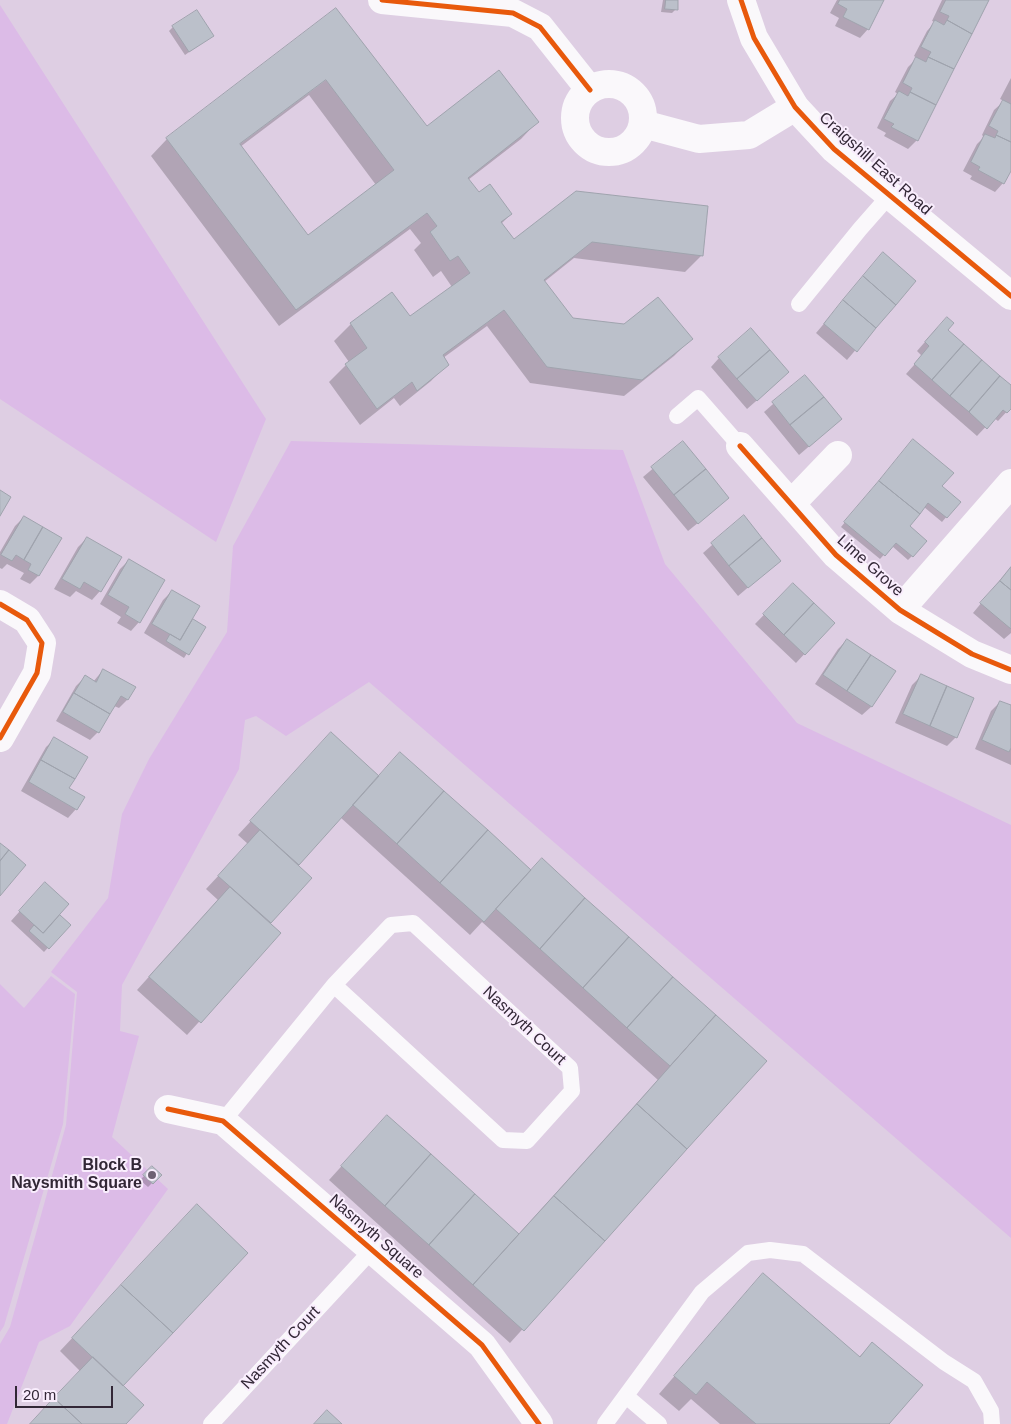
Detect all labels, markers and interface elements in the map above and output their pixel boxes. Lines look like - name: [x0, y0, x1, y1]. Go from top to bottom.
- street label: Craigshill East Road: [815, 108, 935, 220]
- street label: Lime Grove: [833, 531, 907, 601]
- street label: Nasmyth Court: [478, 983, 570, 1069]
- place label: Block B Naysmith Square: [11, 1156, 142, 1194]
- marker: Block B Naysmith Square: [146, 1169, 158, 1181]
- street label: Nasmyth Square: [325, 1191, 427, 1283]
- street label: Nasmyth Court: [238, 1302, 324, 1394]
- scale bar: [18, 1376, 115, 1408]
- text: 20 m: [23, 1386, 56, 1403]

